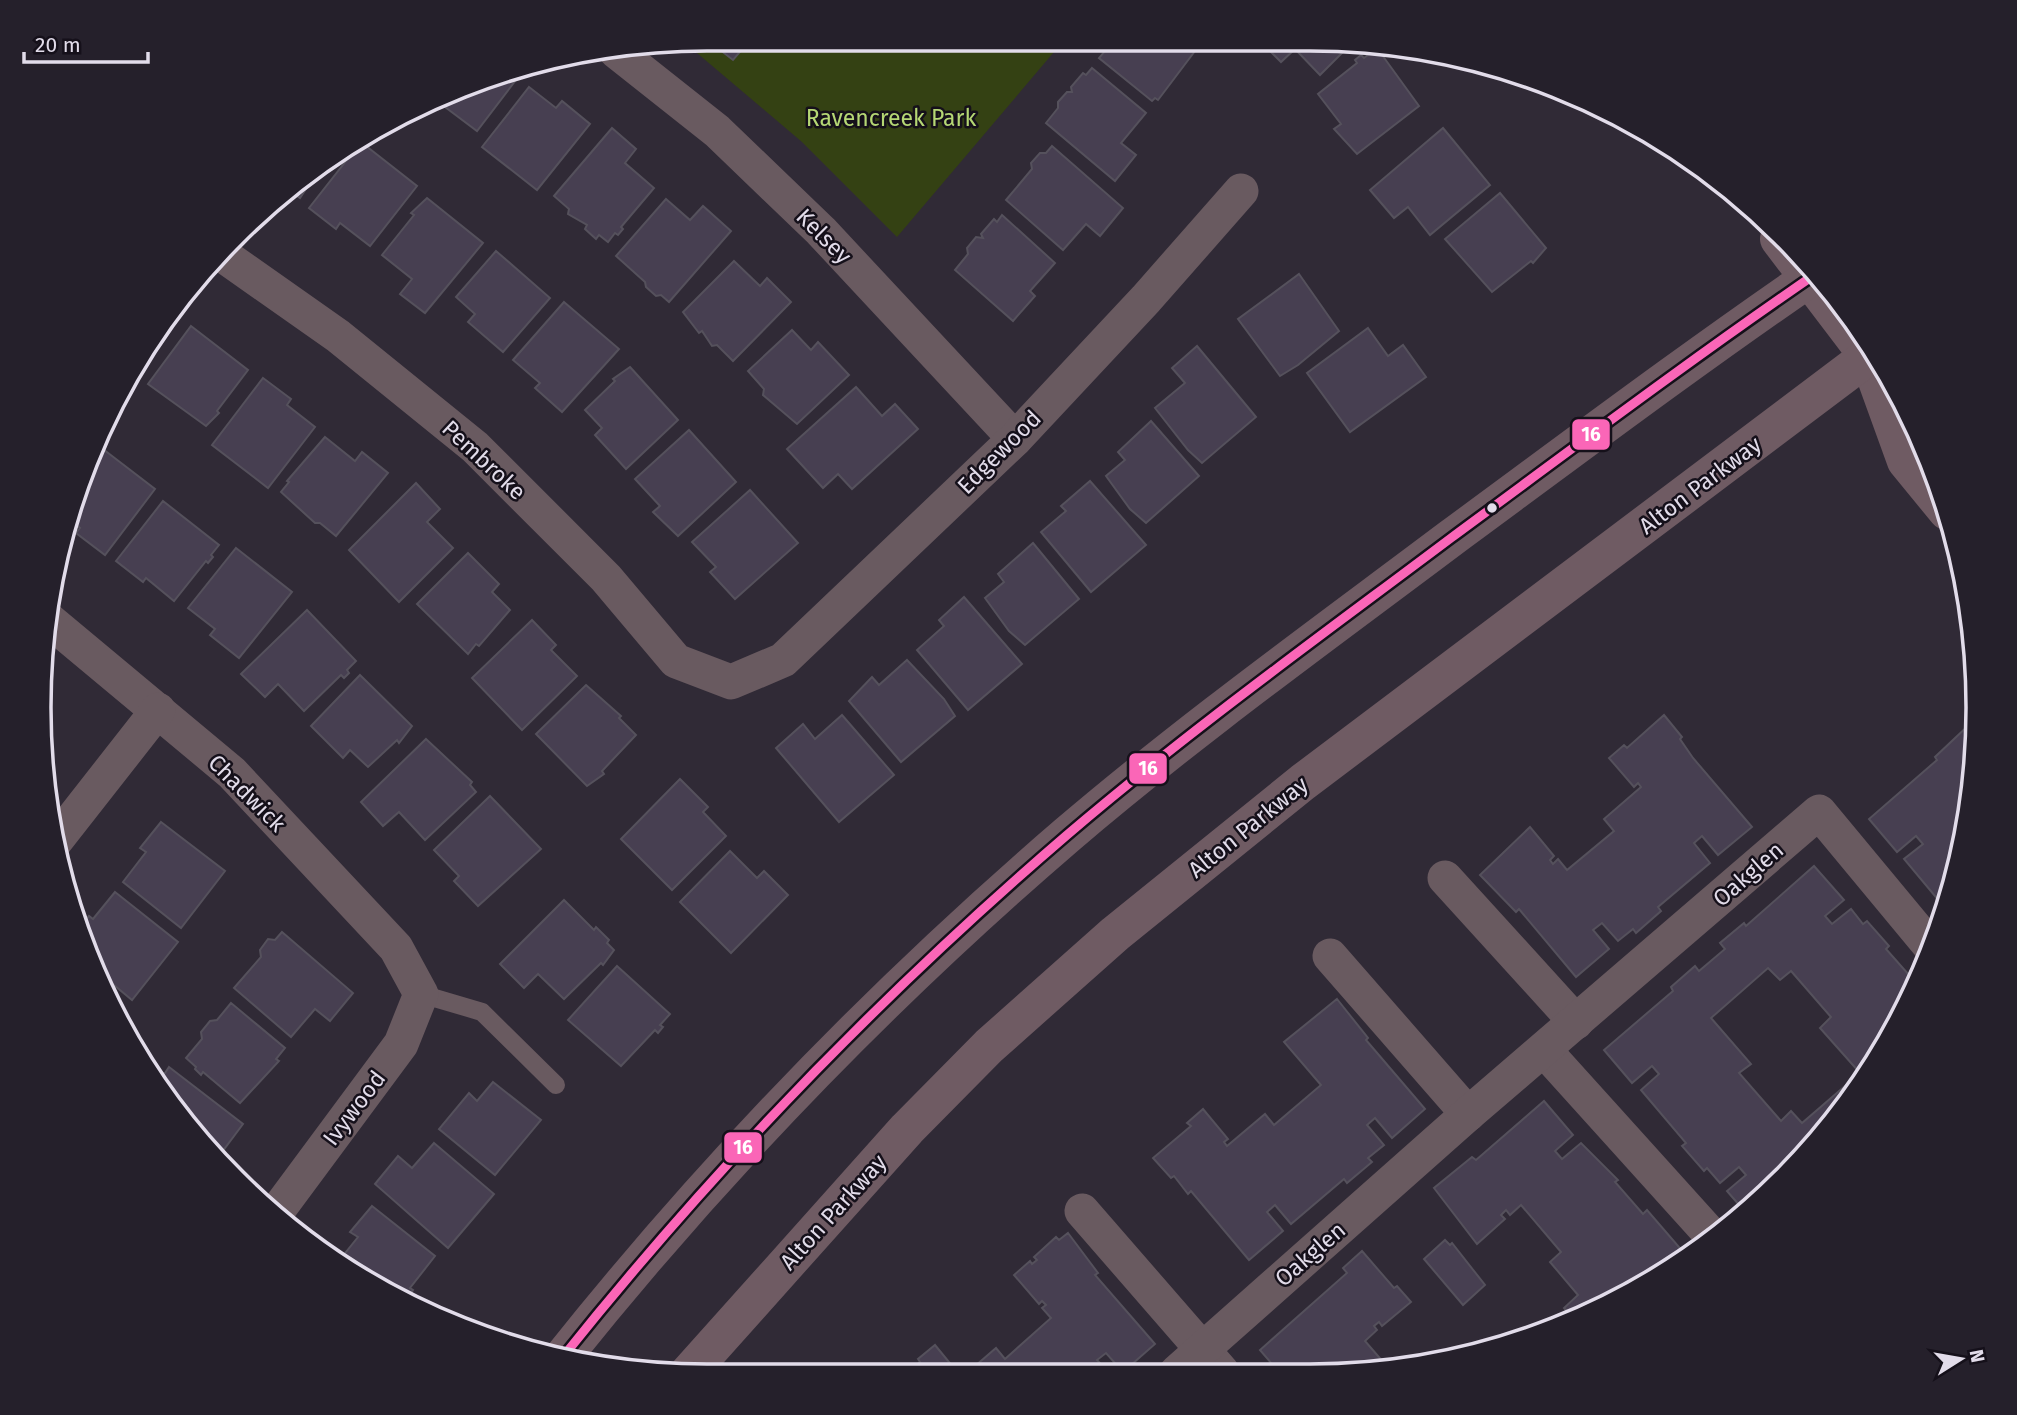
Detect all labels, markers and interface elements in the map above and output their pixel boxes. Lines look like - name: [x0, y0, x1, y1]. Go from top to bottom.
- scale bar: [24, 21, 149, 65]
- text: 20 m: [35, 32, 81, 58]
- park label: Ravencreek Park: [806, 104, 976, 132]
- street label: Kelsey: [790, 202, 858, 270]
- street label: Edgewood: [951, 404, 1047, 500]
- street label: Pembroke: [436, 414, 532, 506]
- line badge: 16: [1571, 418, 1611, 451]
- text: 16: [1581, 423, 1601, 446]
- street label: Alton Parkway: [1633, 430, 1767, 540]
- unlabelled marker: [1485, 501, 1499, 515]
- street label: Chadwick: [202, 748, 292, 838]
- line badge: 16: [1128, 752, 1168, 785]
- text: 16: [1138, 757, 1158, 780]
- street label: Alton Parkway: [1183, 770, 1314, 884]
- street label: Oakglen: [1707, 836, 1789, 912]
- street label: Ivywood: [317, 1065, 391, 1151]
- line badge: 16: [723, 1131, 763, 1164]
- text: 16: [733, 1136, 753, 1159]
- street label: Alton Parkway: [774, 1148, 893, 1276]
- street label: Oakglen: [1269, 1216, 1351, 1292]
- north arrow: [1926, 1324, 1996, 1394]
- text: N: [1965, 1347, 1990, 1364]

